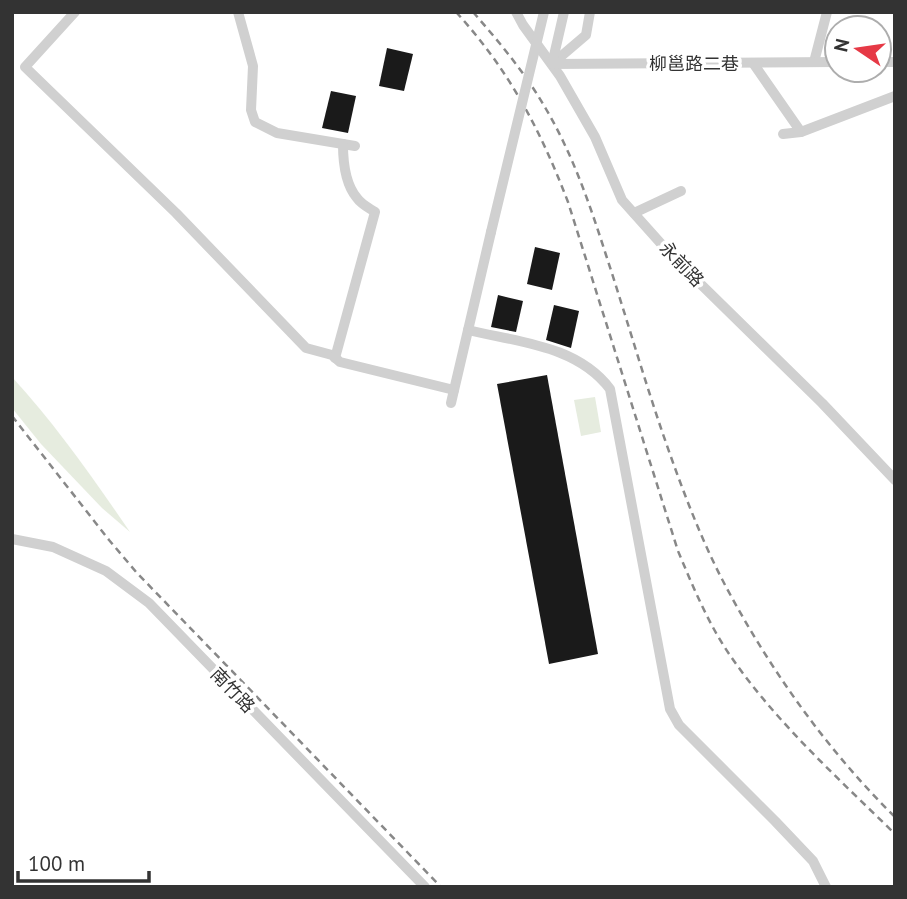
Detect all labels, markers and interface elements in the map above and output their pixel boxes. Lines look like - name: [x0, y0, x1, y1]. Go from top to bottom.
- north arrow: [823, 14, 893, 84]
- text: N: [828, 36, 855, 54]
- street label: 柳邕路二巷: [649, 52, 739, 75]
- street label: 永前路: [655, 237, 709, 291]
- street label: 南竹路: [206, 663, 260, 717]
- scale bar: [18, 839, 149, 883]
- text: 100 m: [28, 850, 85, 877]

